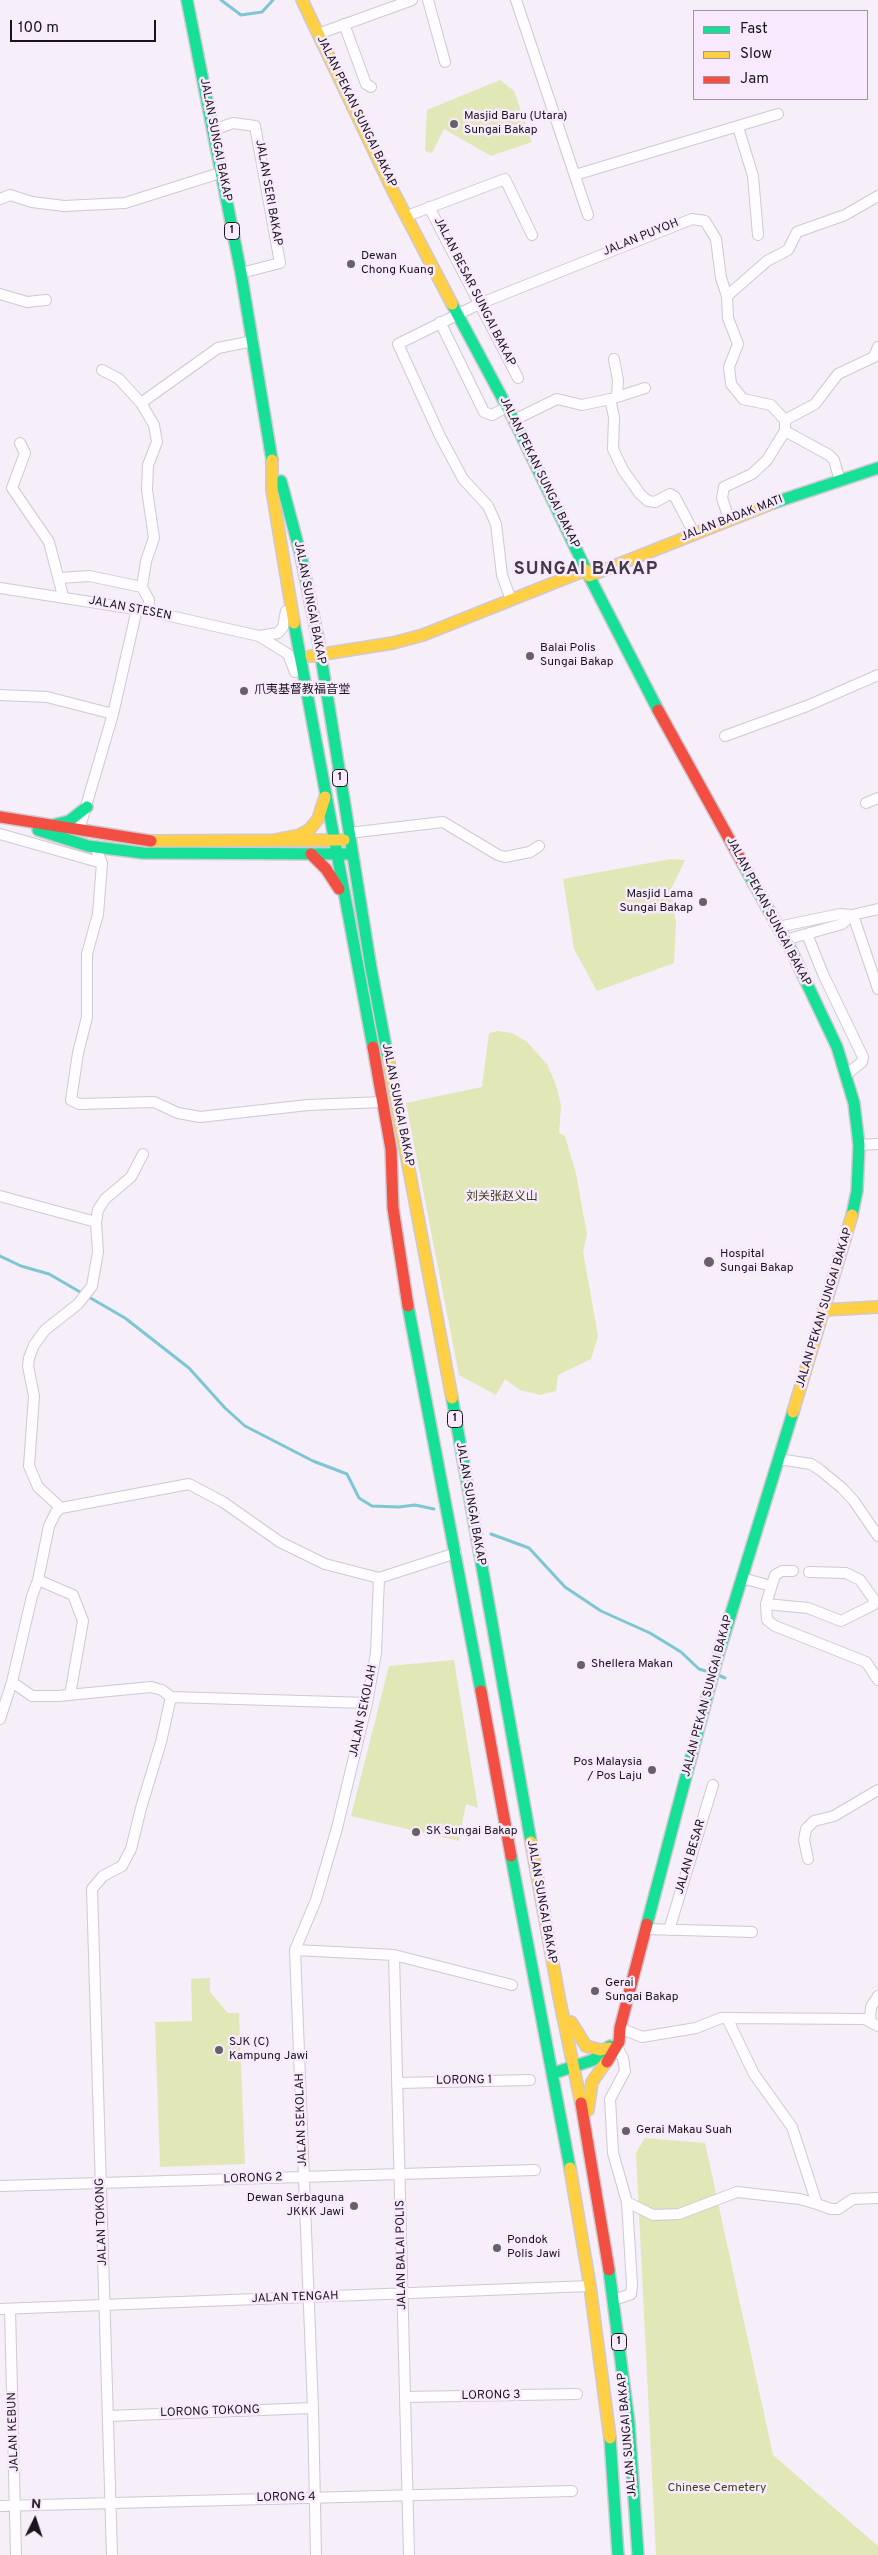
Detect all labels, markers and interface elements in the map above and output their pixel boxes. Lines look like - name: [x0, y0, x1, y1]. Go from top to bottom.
- scale bar: [12, 10, 159, 42]
- legend: [693, 10, 868, 100]
- text: 100 m: [18, 19, 59, 38]
- text: Fast: [740, 20, 768, 39]
- street label: JALAN PEKAN SUNGAI BAKAP: [313, 34, 399, 190]
- text: Slow: [740, 45, 772, 64]
- text: Jam: [740, 70, 769, 89]
- street label: JALAN SUNGAI BAKAP: [196, 77, 234, 203]
- place label: Masjid Baru (Utara) Sungai Bakap: [464, 110, 567, 138]
- marker: Masjid Baru (Utara) Sungai Bakap: [448, 118, 460, 130]
- street label: JALAN SERI BAKAP: [252, 139, 284, 247]
- street label: JALAN BESAR SUNGAI BAKAP: [430, 215, 518, 369]
- street label: JALAN PUYOH: [601, 216, 681, 260]
- road number: 1: [224, 222, 240, 240]
- place label: Dewan Chong Kuang: [361, 250, 434, 278]
- marker: Dewan Chong Kuang: [345, 258, 357, 270]
- street label: JALAN PEKAN SUNGAI BAKAP: [496, 395, 582, 551]
- street label: JALAN BADAK MATI: [679, 493, 785, 545]
- street label: JALAN SUNGAI BAKAP: [290, 540, 328, 666]
- district label: SUNGAI BAKAP: [512, 559, 660, 581]
- street label: JALAN STESEN: [87, 594, 173, 624]
- place label: Balai Polis Sungai Bakap: [540, 642, 614, 670]
- marker: Balai Polis Sungai Bakap: [524, 650, 536, 662]
- place label: 爪夷基督教福音堂: [254, 684, 350, 698]
- marker: 爪夷基督教福音堂: [238, 685, 250, 697]
- road number: 1: [332, 770, 348, 786]
- street label: JALAN PEKAN SUNGAI BAKAP: [723, 835, 813, 989]
- place label: Masjid Lama Sungai Bakap: [619, 888, 693, 916]
- marker: Masjid Lama Sungai Bakap: [697, 896, 709, 908]
- street label: JALAN SUNGAI BAKAP: [378, 1042, 416, 1168]
- park label: 刘关张赵义山: [466, 1191, 538, 1205]
- street label: JALAN PEKAN SUNGAI BAKAP: [794, 1226, 856, 1390]
- place label: Hospital Sungai Bakap: [720, 1248, 794, 1276]
- marker: Hospital Sungai Bakap: [702, 1255, 716, 1269]
- road number: 1: [448, 1410, 462, 1428]
- street label: JALAN SUNGAI BAKAP: [452, 1441, 488, 1567]
- street label: JALAN PEKAN SUNGAI BAKAP: [679, 1614, 737, 1778]
- place label: Shellera Makan: [591, 1658, 673, 1672]
- marker: Shellera Makan: [575, 1659, 587, 1671]
- street label: JALAN SEKOLAH: [347, 1664, 381, 1758]
- place label: Pos Malaysia / Pos Laju: [573, 1756, 642, 1784]
- marker: Pos Malaysia / Pos Laju: [646, 1764, 658, 1776]
- street label: JALAN BESAR: [673, 1818, 709, 1896]
- place label: SK Sungai Bakap: [426, 1825, 518, 1839]
- marker: SK Sungai Bakap: [410, 1826, 422, 1838]
- street label: JALAN SUNGAI BAKAP: [523, 1839, 559, 1965]
- place label: Gerai Sungai Bakap: [605, 1977, 679, 2005]
- marker: Gerai Sungai Bakap: [589, 1985, 601, 1997]
- place label: SJK (C) Kampung Jawi: [229, 2036, 308, 2064]
- marker: SJK (C) Kampung Jawi: [213, 2044, 225, 2056]
- street label: JALAN SEKOLAH: [293, 2073, 311, 2167]
- street label: LORONG 1: [436, 2073, 492, 2089]
- place label: Gerai Makau Suah: [636, 2124, 732, 2138]
- marker: Gerai Makau Suah: [620, 2125, 632, 2137]
- street label: LORONG 2: [223, 2171, 283, 2187]
- street label: JALAN TOKONG: [93, 2178, 111, 2266]
- place label: Dewan Serbaguna JKKK Jawi: [247, 2192, 344, 2220]
- marker: Dewan Serbaguna JKKK Jawi: [348, 2200, 360, 2212]
- street label: JALAN BALAI POLIS: [394, 2200, 410, 2310]
- place label: Pondok Polis Jawi: [507, 2234, 560, 2262]
- marker: Pondok Polis Jawi: [491, 2242, 503, 2254]
- street label: JALAN TENGAH: [251, 2289, 339, 2307]
- road number: 1: [612, 2334, 626, 2350]
- street label: JALAN SUNGAI BAKAP: [615, 2372, 641, 2498]
- street label: LORONG 3: [461, 2388, 521, 2404]
- street label: JALAN KEBUN: [5, 2392, 23, 2472]
- street label: LORONG TOKONG: [160, 2403, 260, 2421]
- park label: Chinese Cemetery: [668, 2482, 766, 2496]
- street label: LORONG 4: [256, 2490, 316, 2506]
- north arrow: [10, 2495, 60, 2545]
- text: N: [30, 2496, 42, 2513]

